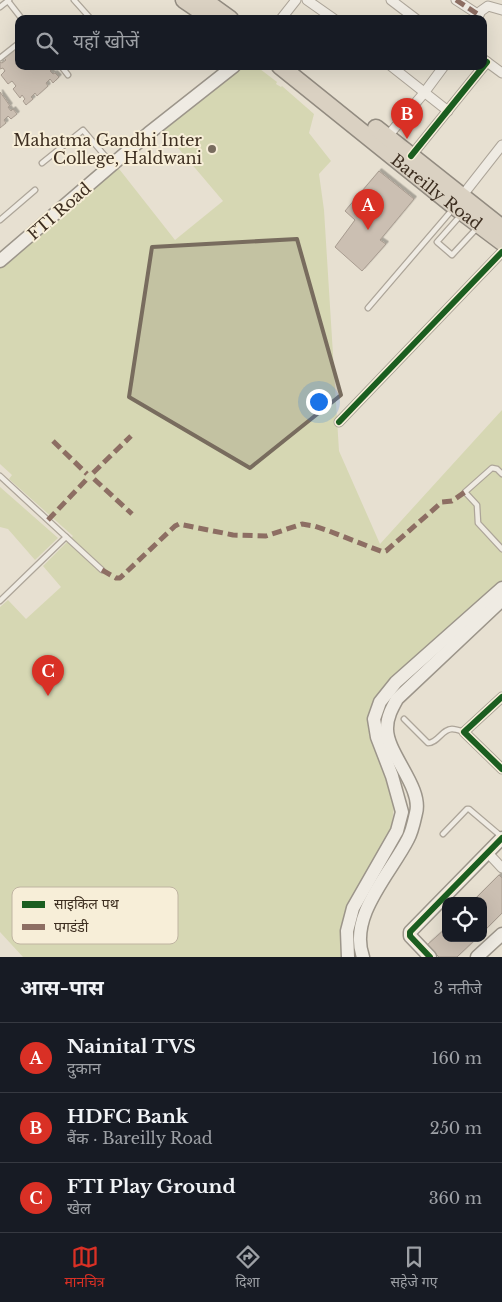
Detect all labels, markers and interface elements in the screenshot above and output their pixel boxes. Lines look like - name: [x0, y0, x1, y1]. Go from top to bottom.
- search box: [15, 15, 487, 70]
- icon: search: [33, 29, 61, 57]
- text: यहाँ खोजें: [73, 30, 139, 53]
- pin: B: [391, 98, 423, 139]
- place label: Mahatma Gandhi Inter College, Haldwani: [13, 130, 203, 168]
- marker: Mahatma Gandhi Inter College, Haldwani: [206, 143, 218, 155]
- street label: Bareilly Road: [387, 150, 486, 234]
- street label: FTI Road: [23, 178, 95, 244]
- pin: A: [352, 189, 384, 230]
- your location: [306, 389, 332, 415]
- pin: C: [32, 655, 64, 696]
- legend: [12, 887, 178, 944]
- text: साइकिल पथ: [54, 895, 120, 913]
- map controls: [442, 897, 487, 942]
- button: locate: [442, 897, 487, 942]
- text: पगडंडी: [54, 918, 89, 936]
- text: आस-पास: [20, 975, 104, 1001]
- text: 3 नतीजे: [434, 978, 482, 998]
- text: Nainital TVS: [67, 1035, 196, 1058]
- text: A: [30, 1048, 42, 1068]
- text: 160 m: [431, 1048, 482, 1068]
- text: दुकान: [67, 1058, 101, 1078]
- text: HDFC Bank: [67, 1105, 188, 1128]
- text: B: [30, 1118, 42, 1138]
- text: 250 m: [430, 1118, 482, 1138]
- text: बैंक · Bareilly Road: [67, 1128, 213, 1148]
- text: FTI Play Ground: [67, 1175, 236, 1198]
- text: C: [29, 1188, 43, 1208]
- text: 360 m: [429, 1188, 482, 1208]
- text: खेल: [67, 1198, 91, 1218]
- tab: मानचित्र: [65, 1243, 105, 1293]
- tab: दिशा: [234, 1243, 262, 1293]
- tab: सहेजे गए: [391, 1243, 437, 1293]

